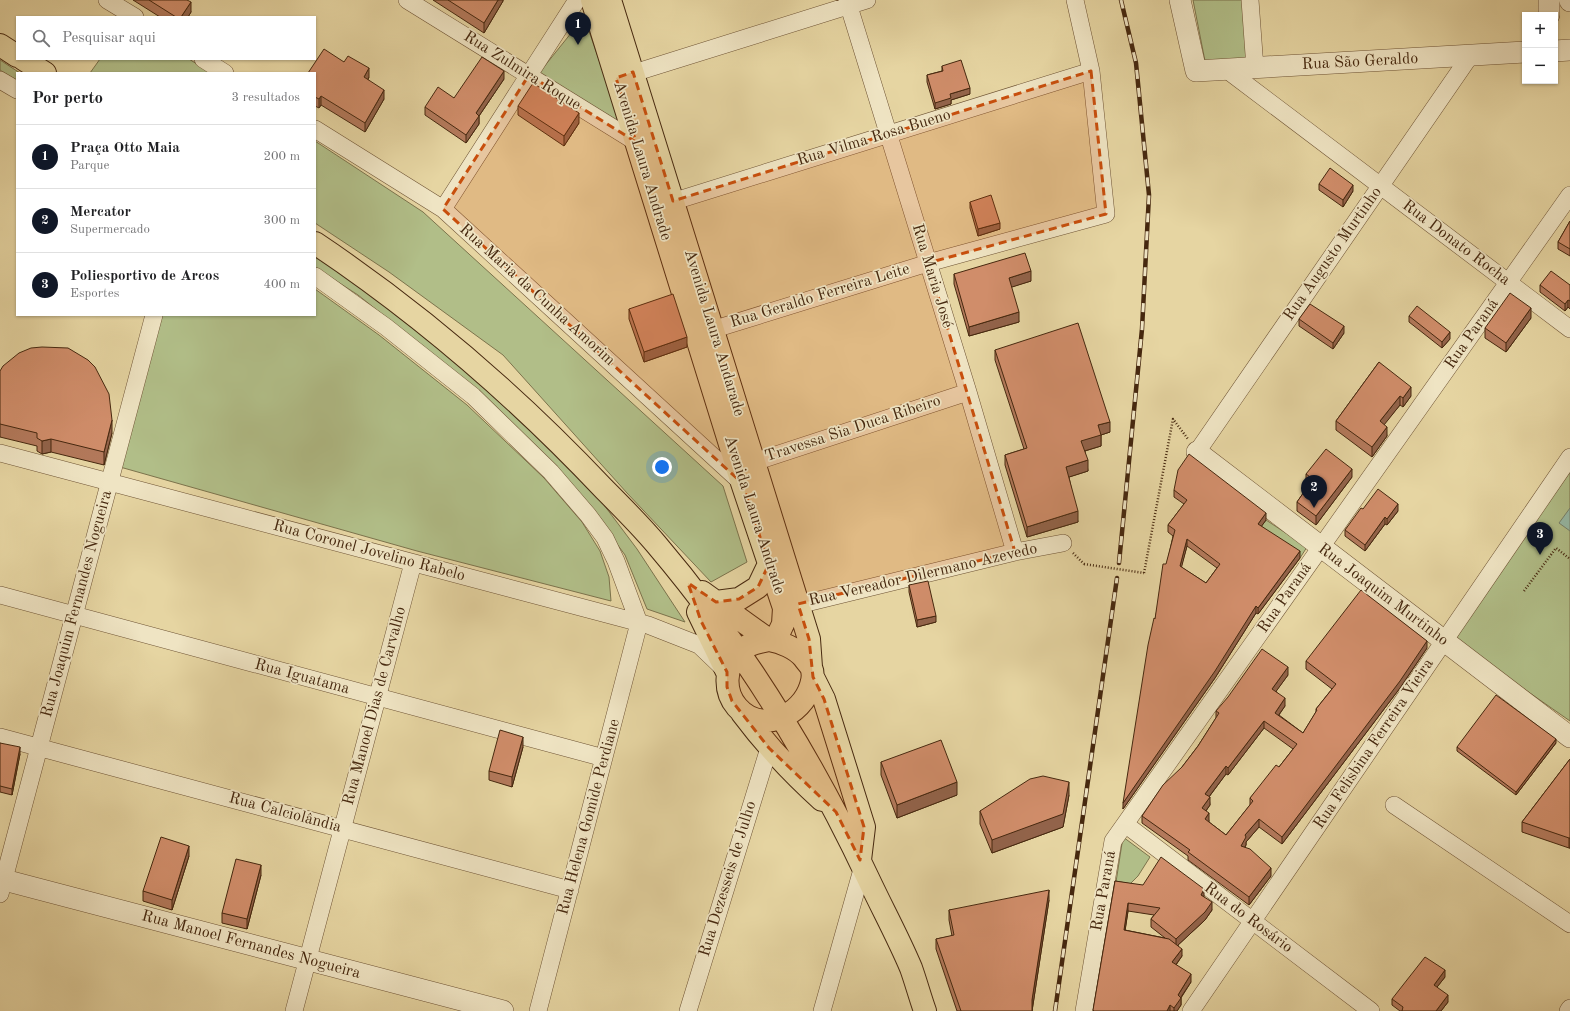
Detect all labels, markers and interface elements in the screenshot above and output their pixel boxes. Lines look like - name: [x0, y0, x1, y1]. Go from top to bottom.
- pin: 1: [565, 12, 591, 45]
- map controls: [1522, 12, 1558, 84]
- button: +: [1522, 12, 1558, 48]
- search box: [16, 16, 316, 60]
- icon: search: [30, 27, 52, 49]
- street label: Rua Zulmira Roque: [461, 28, 583, 114]
- text: Pesquisar aqui: [62, 31, 156, 46]
- button: −: [1522, 48, 1558, 84]
- street label: Rua São Geraldo: [1301, 51, 1419, 73]
- street label: Avenida Laura Andrade: [610, 80, 674, 242]
- text: Por perto: [32, 90, 103, 107]
- text: 3 resultados: [232, 91, 300, 104]
- street label: Rua Vilma Rosa Bueno: [795, 107, 953, 169]
- text: Praça Otto Maia: [70, 141, 180, 156]
- text: 1: [41, 150, 49, 163]
- text: 200 m: [263, 150, 300, 163]
- text: Parque: [70, 159, 109, 172]
- street label: Rua Augusto Murtinho: [1281, 184, 1385, 324]
- street label: Rua Donato Rocha: [1399, 197, 1513, 289]
- text: Mercator: [70, 205, 131, 220]
- text: 2: [41, 214, 49, 227]
- text: 300 m: [263, 214, 300, 227]
- street label: Rua Maria da Cunha Amorim: [456, 221, 618, 369]
- street label: Rua Maria José: [909, 222, 955, 330]
- text: Supermercado: [70, 223, 150, 236]
- street label: Avenida Laura Andarade: [681, 248, 747, 418]
- street label: Rua Geraldo Ferreira Leite: [728, 261, 912, 331]
- text: Poliesportivo de Arcos: [70, 269, 219, 284]
- text: 3: [41, 278, 49, 291]
- text: 400 m: [263, 278, 300, 291]
- text: Esportes: [70, 287, 119, 300]
- street label: Rua Paraná: [1442, 296, 1502, 372]
- street label: Travessa Sia Duca Ribeiro: [763, 393, 943, 465]
- street label: Avenida Laura Andrade: [721, 434, 787, 596]
- your location: [652, 457, 672, 477]
- pin: 2: [1301, 475, 1327, 508]
- street label: Rua Joaquim Fernandes Nogueira: [39, 489, 115, 719]
- street label: Rua Coronel Jovelino Rabelo: [271, 518, 467, 584]
- pin: 3: [1527, 522, 1553, 555]
- street label: Rua Vereador Dilermano Azevedo: [807, 541, 1039, 609]
- street label: Rua Joaquim Murtinho: [1315, 541, 1451, 649]
- street label: Rua Paraná: [1255, 560, 1315, 636]
- street label: Rua Manoel Dias de Carvalho: [341, 605, 409, 807]
- street label: Rua Felisbina Ferreira Vieira: [1311, 656, 1437, 832]
- street label: Rua Iguatama: [253, 657, 351, 697]
- street label: Rua Helena Gomide Perdiane: [555, 717, 623, 917]
- street label: Rua Calciolândia: [227, 790, 343, 836]
- street label: Rua Dezesseis de Julho: [697, 799, 759, 959]
- street label: Rua Paraná: [1089, 849, 1119, 933]
- street label: Rua do Rosário: [1201, 880, 1295, 956]
- street label: Rua Manoel Fernandes Nogueira: [140, 908, 362, 982]

